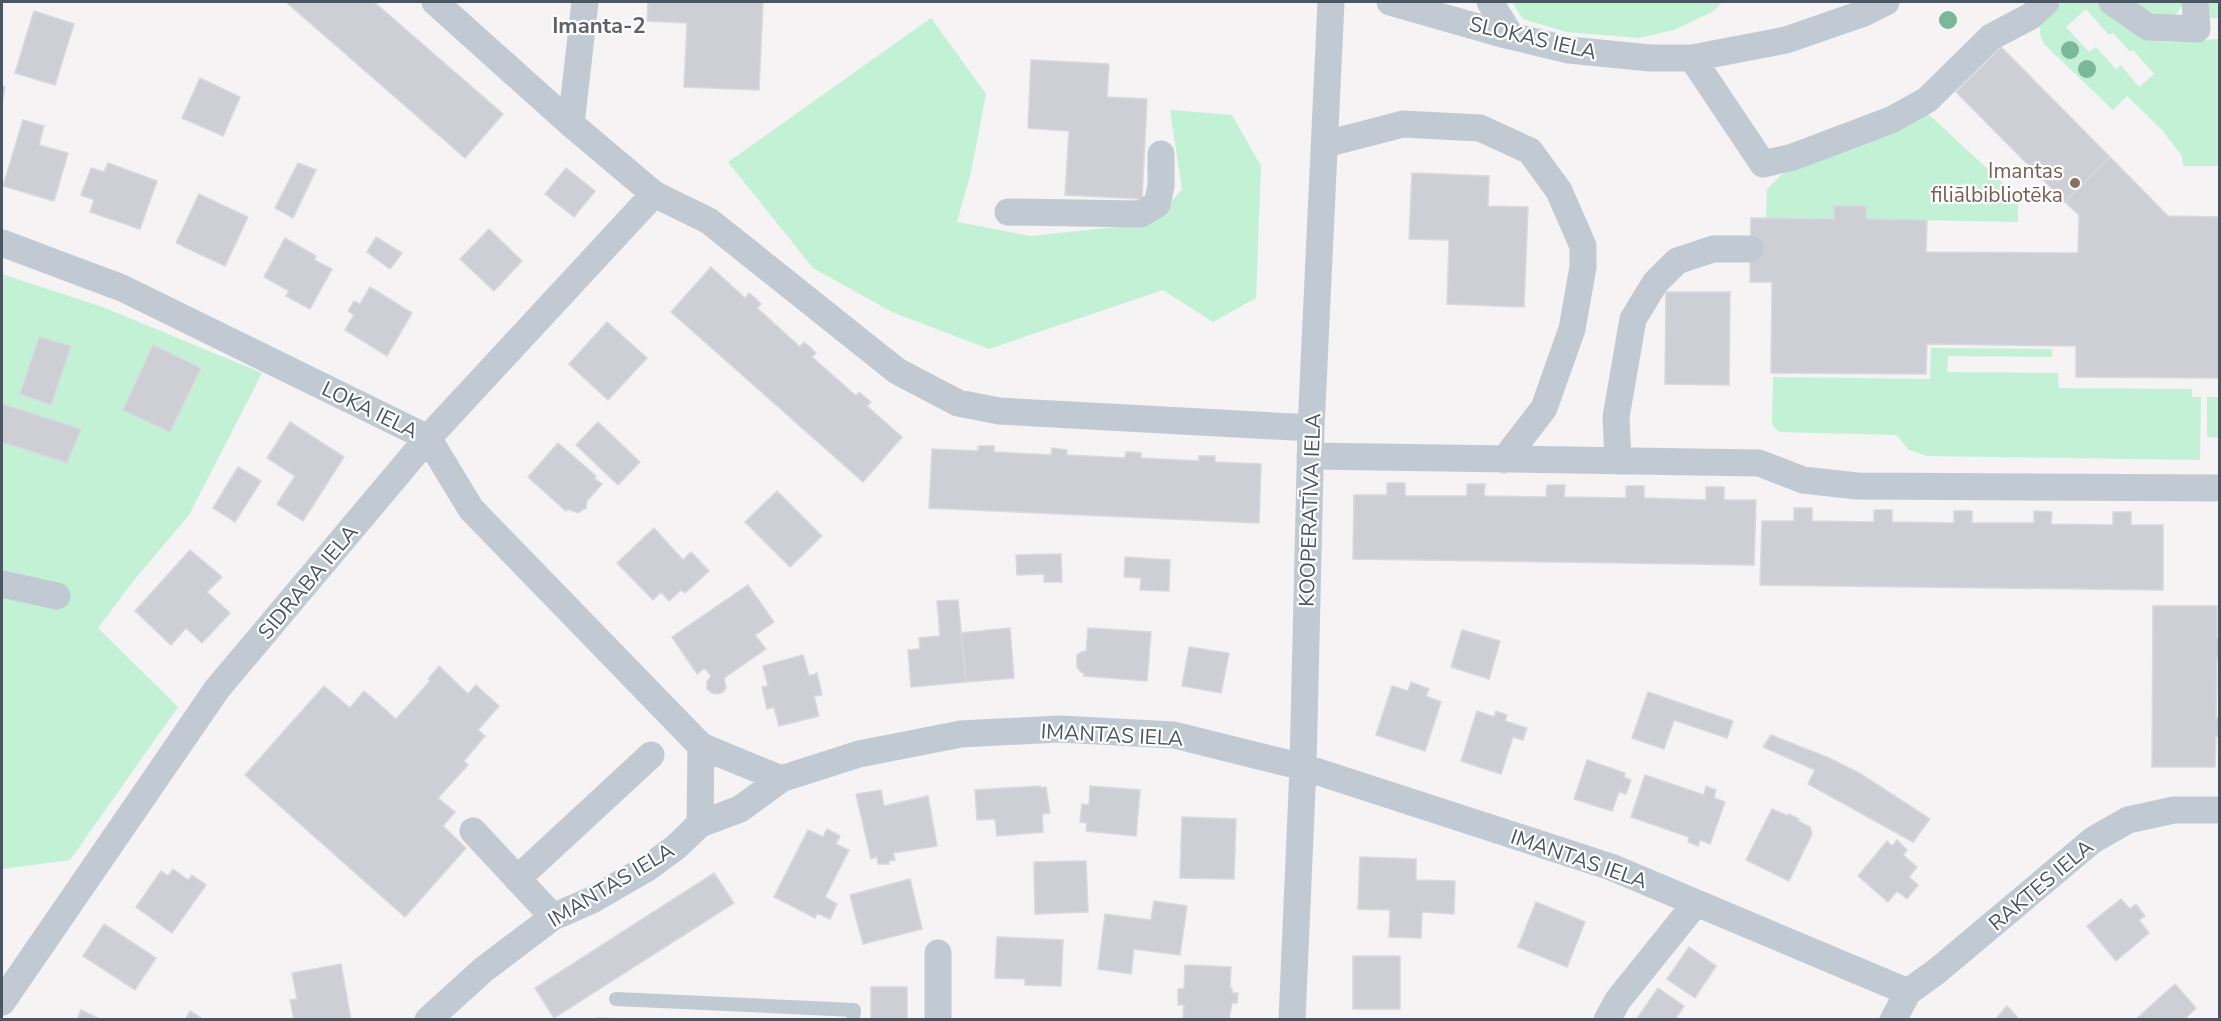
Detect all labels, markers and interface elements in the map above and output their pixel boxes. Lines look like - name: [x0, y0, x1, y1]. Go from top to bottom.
- street label: SLOKAS IELA: [1467, 10, 1599, 66]
- district label: Imanta-2: [552, 11, 646, 41]
- place label: Imantas filiālbibliotēka: [1931, 157, 2063, 209]
- marker: Imantas filiālbibliotēka: [2068, 176, 2082, 190]
- street label: LOKA IELA: [317, 375, 423, 445]
- street label: KOOPERATĪVA IELA: [1293, 413, 1327, 607]
- street label: SIDRABA IELA: [252, 519, 364, 645]
- street label: IMANTAS IELA: [1040, 717, 1184, 753]
- street label: IMANTAS IELA: [1507, 823, 1651, 895]
- street label: RAKTES IELA: [1983, 833, 2099, 937]
- street label: IMANTAS IELA: [543, 836, 679, 934]

